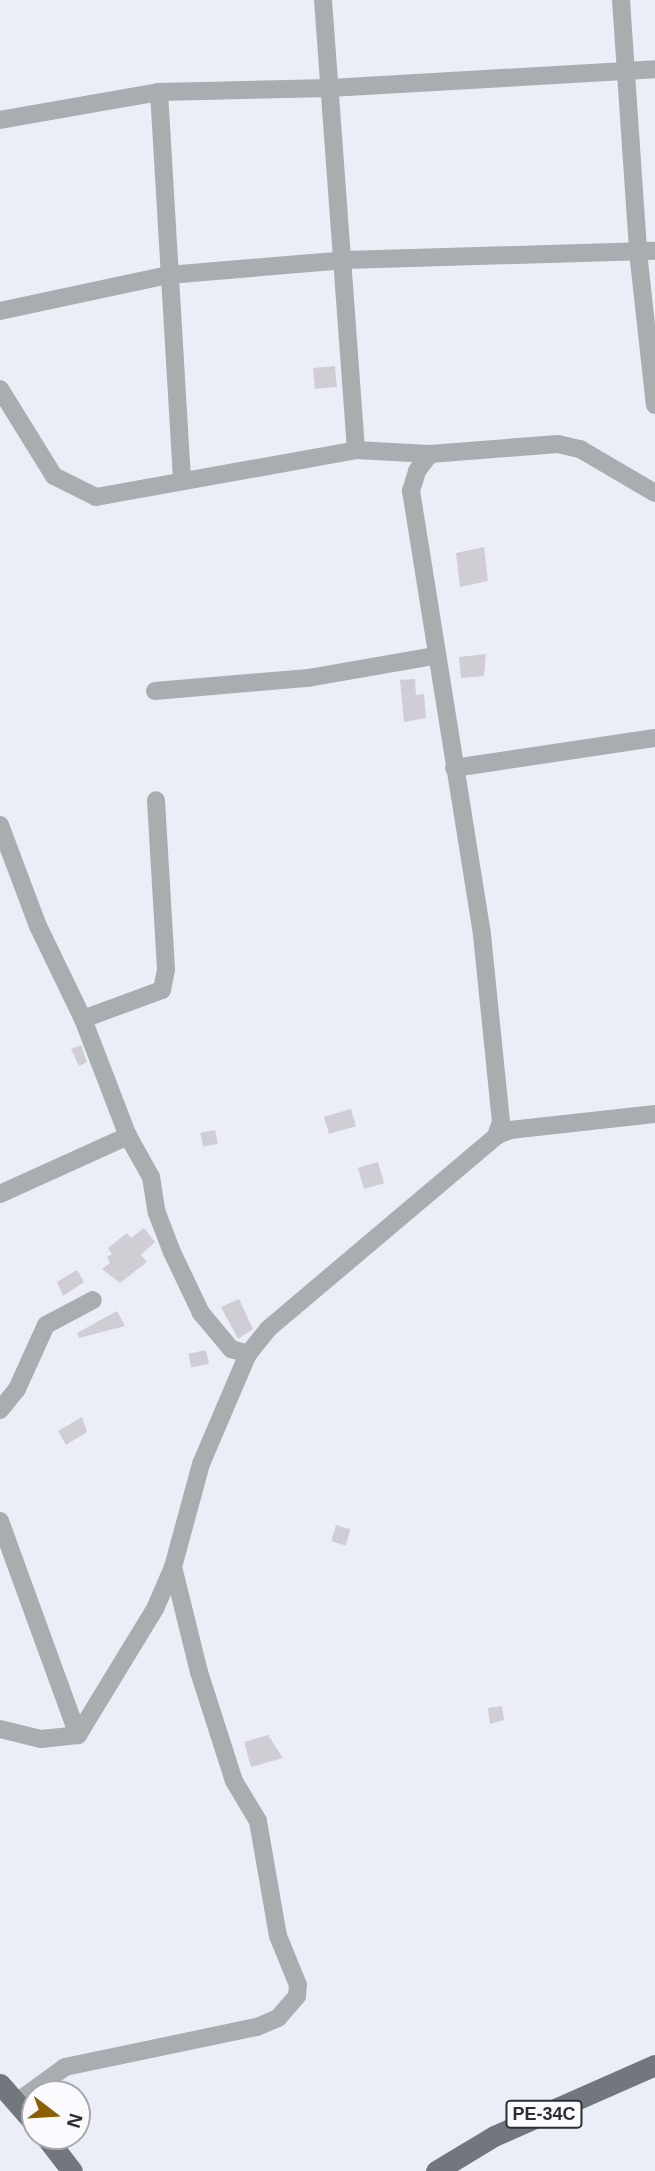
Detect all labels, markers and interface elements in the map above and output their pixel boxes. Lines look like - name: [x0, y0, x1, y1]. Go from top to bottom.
- north arrow: [21, 2080, 91, 2150]
- road number: PE-34C: [504, 2100, 584, 2128]
- text: N: [63, 2111, 87, 2130]

